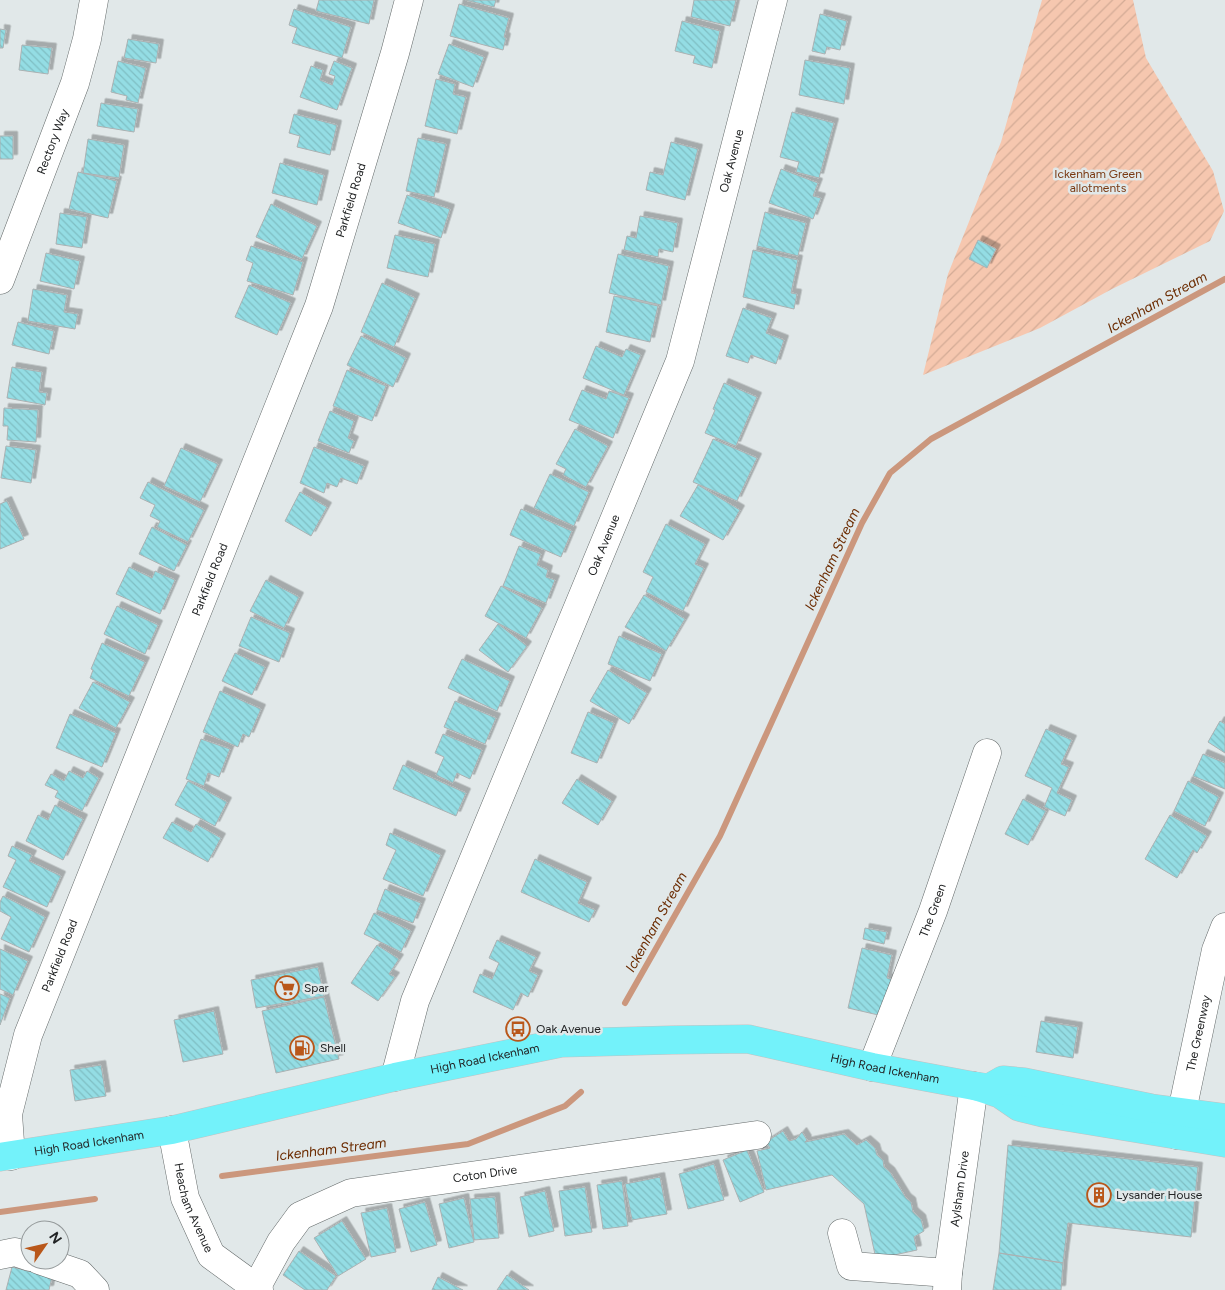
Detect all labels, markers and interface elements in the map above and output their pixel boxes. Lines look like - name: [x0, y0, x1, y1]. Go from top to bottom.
- street label: Rectory Way: [34, 106, 72, 176]
- street label: Oak Avenue: [717, 127, 747, 194]
- street label: Parkfield Road: [333, 161, 369, 239]
- park label: Ickenham Green allotments: [1054, 167, 1142, 195]
- water label: Ickenham Stream: [1104, 268, 1210, 337]
- water label: Ickenham Stream: [801, 505, 864, 613]
- street label: Oak Avenue: [585, 512, 623, 578]
- street label: Parkfield Road: [189, 541, 231, 618]
- water label: Ickenham Stream: [622, 869, 691, 975]
- street label: The Green: [916, 882, 949, 939]
- street label: Parkfield Road: [39, 917, 80, 994]
- supermarket icon: Spar: [274, 975, 300, 1001]
- place label: Spar: [304, 981, 329, 995]
- street label: The Greenway: [1184, 993, 1213, 1073]
- bus stop icon: Oak Avenue: [505, 1016, 531, 1042]
- place label: Oak Avenue: [536, 1022, 601, 1036]
- fuel station icon: Shell: [289, 1035, 315, 1061]
- place label: Shell: [320, 1041, 346, 1055]
- street label: High Road Ickenham: [429, 1041, 541, 1077]
- street label: High Road Ickenham: [829, 1051, 941, 1086]
- street label: High Road Ickenham: [33, 1128, 145, 1159]
- water label: Ickenham Stream: [275, 1134, 387, 1165]
- street label: Aylsham Drive: [948, 1150, 972, 1228]
- street label: Heacham Avenue: [171, 1162, 216, 1255]
- street label: Coton Drive: [452, 1162, 518, 1185]
- building icon: Lysander House: [1086, 1182, 1112, 1208]
- place label: Lysander House: [1116, 1188, 1203, 1202]
- north arrow: [20, 1220, 70, 1270]
- text: N: [45, 1229, 65, 1247]

